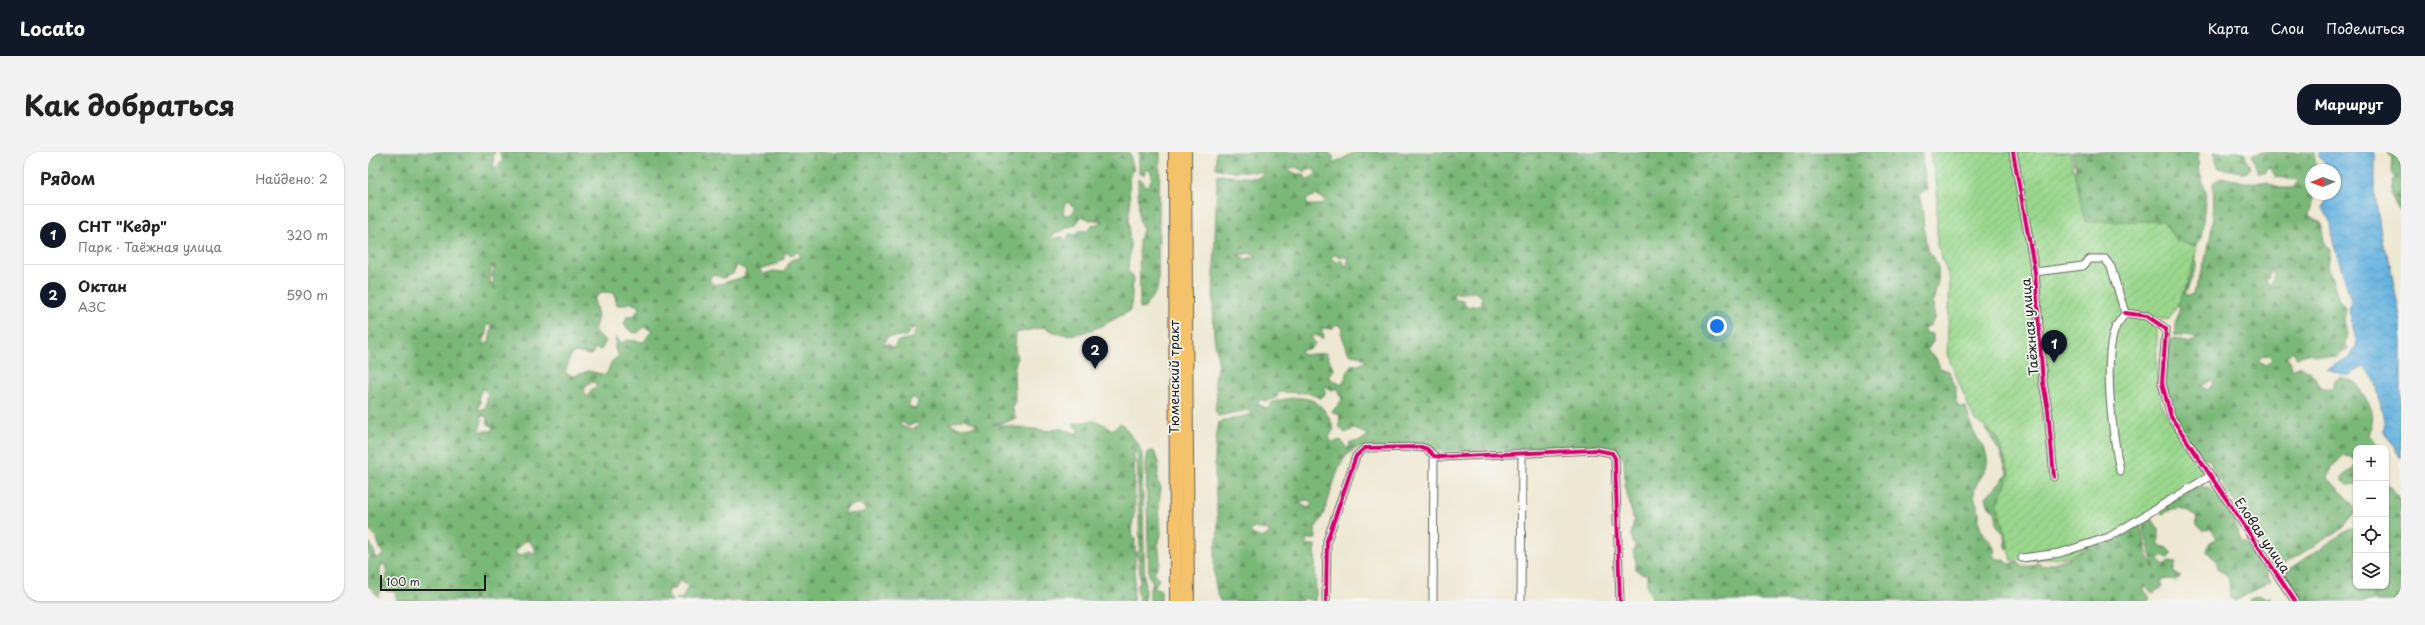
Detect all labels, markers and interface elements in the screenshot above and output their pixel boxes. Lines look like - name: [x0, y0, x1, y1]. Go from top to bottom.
- text: Locato: [20, 14, 85, 42]
- text: Карта: [2208, 18, 2249, 39]
- text: Слои: [2271, 18, 2304, 39]
- text: Поделиться: [2326, 18, 2405, 39]
- text: Как добраться: [24, 83, 235, 126]
- button: Маршрут: [2297, 84, 2401, 125]
- north arrow: [2305, 164, 2341, 200]
- text: Рядом: [40, 165, 95, 191]
- text: Найдено: 2: [255, 169, 328, 188]
- text: СНТ "Кедр": [78, 214, 167, 237]
- text: 1: [50, 225, 56, 244]
- text: 320 m: [286, 225, 328, 244]
- text: Парк · Таёжная улица: [78, 237, 222, 256]
- text: Октан: [78, 274, 127, 297]
- street label: Таёжная улица: [2015, 277, 2043, 376]
- text: 2: [48, 285, 58, 304]
- text: 590 m: [286, 285, 328, 304]
- text: АЗС: [78, 297, 106, 316]
- your location: [1707, 316, 1727, 336]
- street label: Тюменский тракт: [1164, 319, 1183, 434]
- pin: 1: [2041, 330, 2067, 363]
- pin: 2: [1082, 336, 1108, 369]
- map controls: [2353, 445, 2389, 589]
- button: +: [2353, 445, 2389, 481]
- button: −: [2353, 481, 2389, 517]
- street label: Еловая улица: [2231, 493, 2296, 577]
- button: locate: [2353, 517, 2389, 553]
- button: layers: [2353, 553, 2389, 589]
- scale bar: [380, 573, 486, 592]
- text: 100 m: [386, 573, 420, 590]

